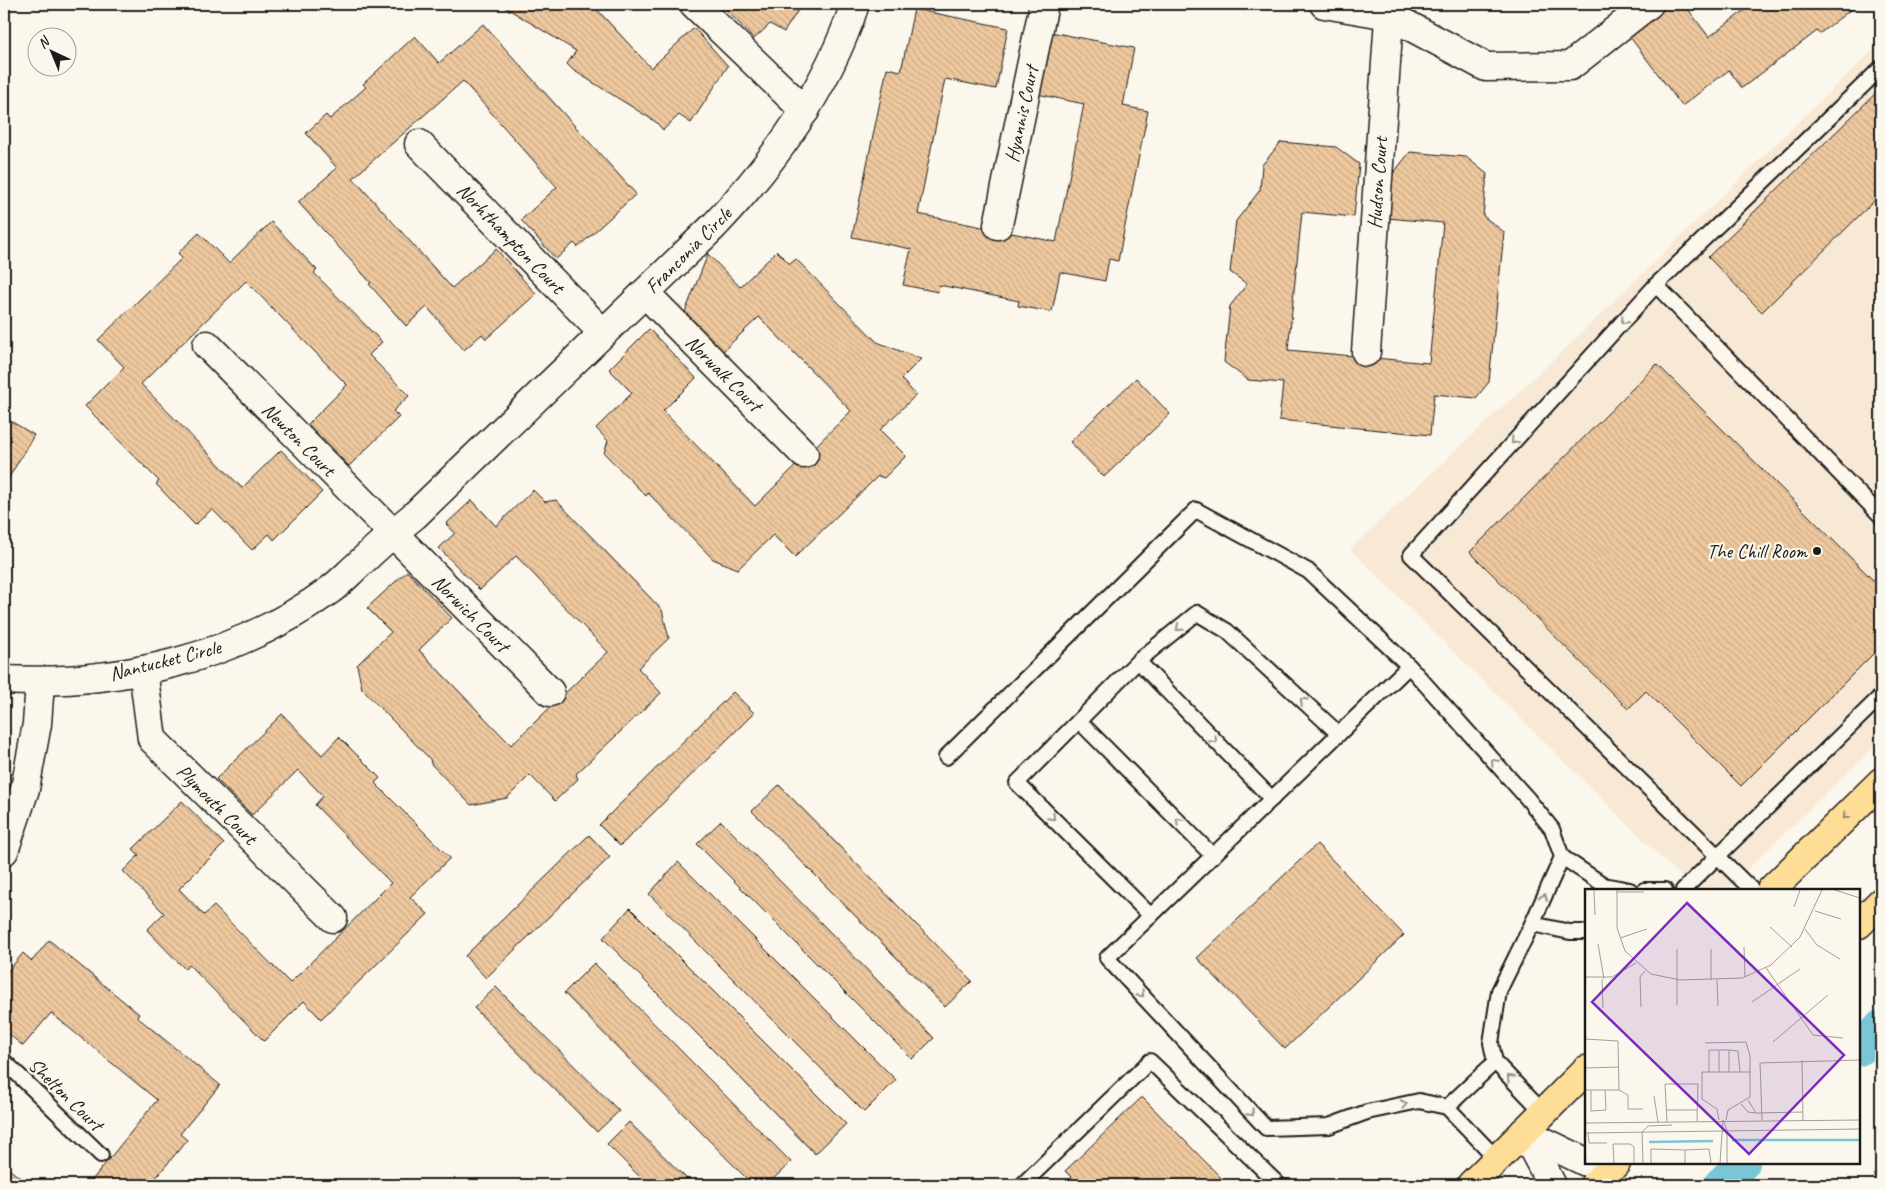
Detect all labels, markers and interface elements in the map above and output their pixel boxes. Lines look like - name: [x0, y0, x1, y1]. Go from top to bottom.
- north arrow: [28, 28, 78, 78]
- text: N: [34, 32, 54, 52]
- street label: Hyannis Court: [999, 60, 1045, 165]
- street label: Hudson Court: [1362, 134, 1393, 230]
- street label: Norhthampton Court: [452, 178, 571, 301]
- street label: Franconia Circle: [640, 201, 738, 299]
- one-way arrow: [1621, 316, 1630, 325]
- street label: Norwalk Court: [680, 330, 769, 419]
- street label: Newton Court: [256, 397, 342, 483]
- one-way arrow: [1511, 436, 1520, 445]
- place label: The Chill Room: [1707, 539, 1809, 564]
- marker: The Chill Room: [1811, 545, 1823, 557]
- street label: Norwich Court: [427, 569, 517, 660]
- one-way arrow: [1175, 622, 1184, 631]
- street label: Nantucket Circle: [107, 634, 225, 686]
- one-way arrow: [1300, 698, 1309, 707]
- one-way arrow: [1208, 734, 1217, 743]
- one-way arrow: [1491, 758, 1500, 767]
- street label: Plymouth Court: [171, 759, 264, 852]
- one-way arrow: [1843, 810, 1852, 819]
- one-way arrow: [1046, 812, 1055, 821]
- one-way arrow: [1176, 818, 1185, 827]
- inset map: [1585, 889, 1860, 1164]
- one-way arrow: [1537, 893, 1548, 902]
- one-way arrow: [1135, 988, 1144, 997]
- street label: Shelton Court: [23, 1053, 111, 1139]
- one-way arrow: [1507, 1074, 1516, 1083]
- one-way arrow: [1399, 1099, 1408, 1110]
- one-way arrow: [1245, 1107, 1254, 1116]

